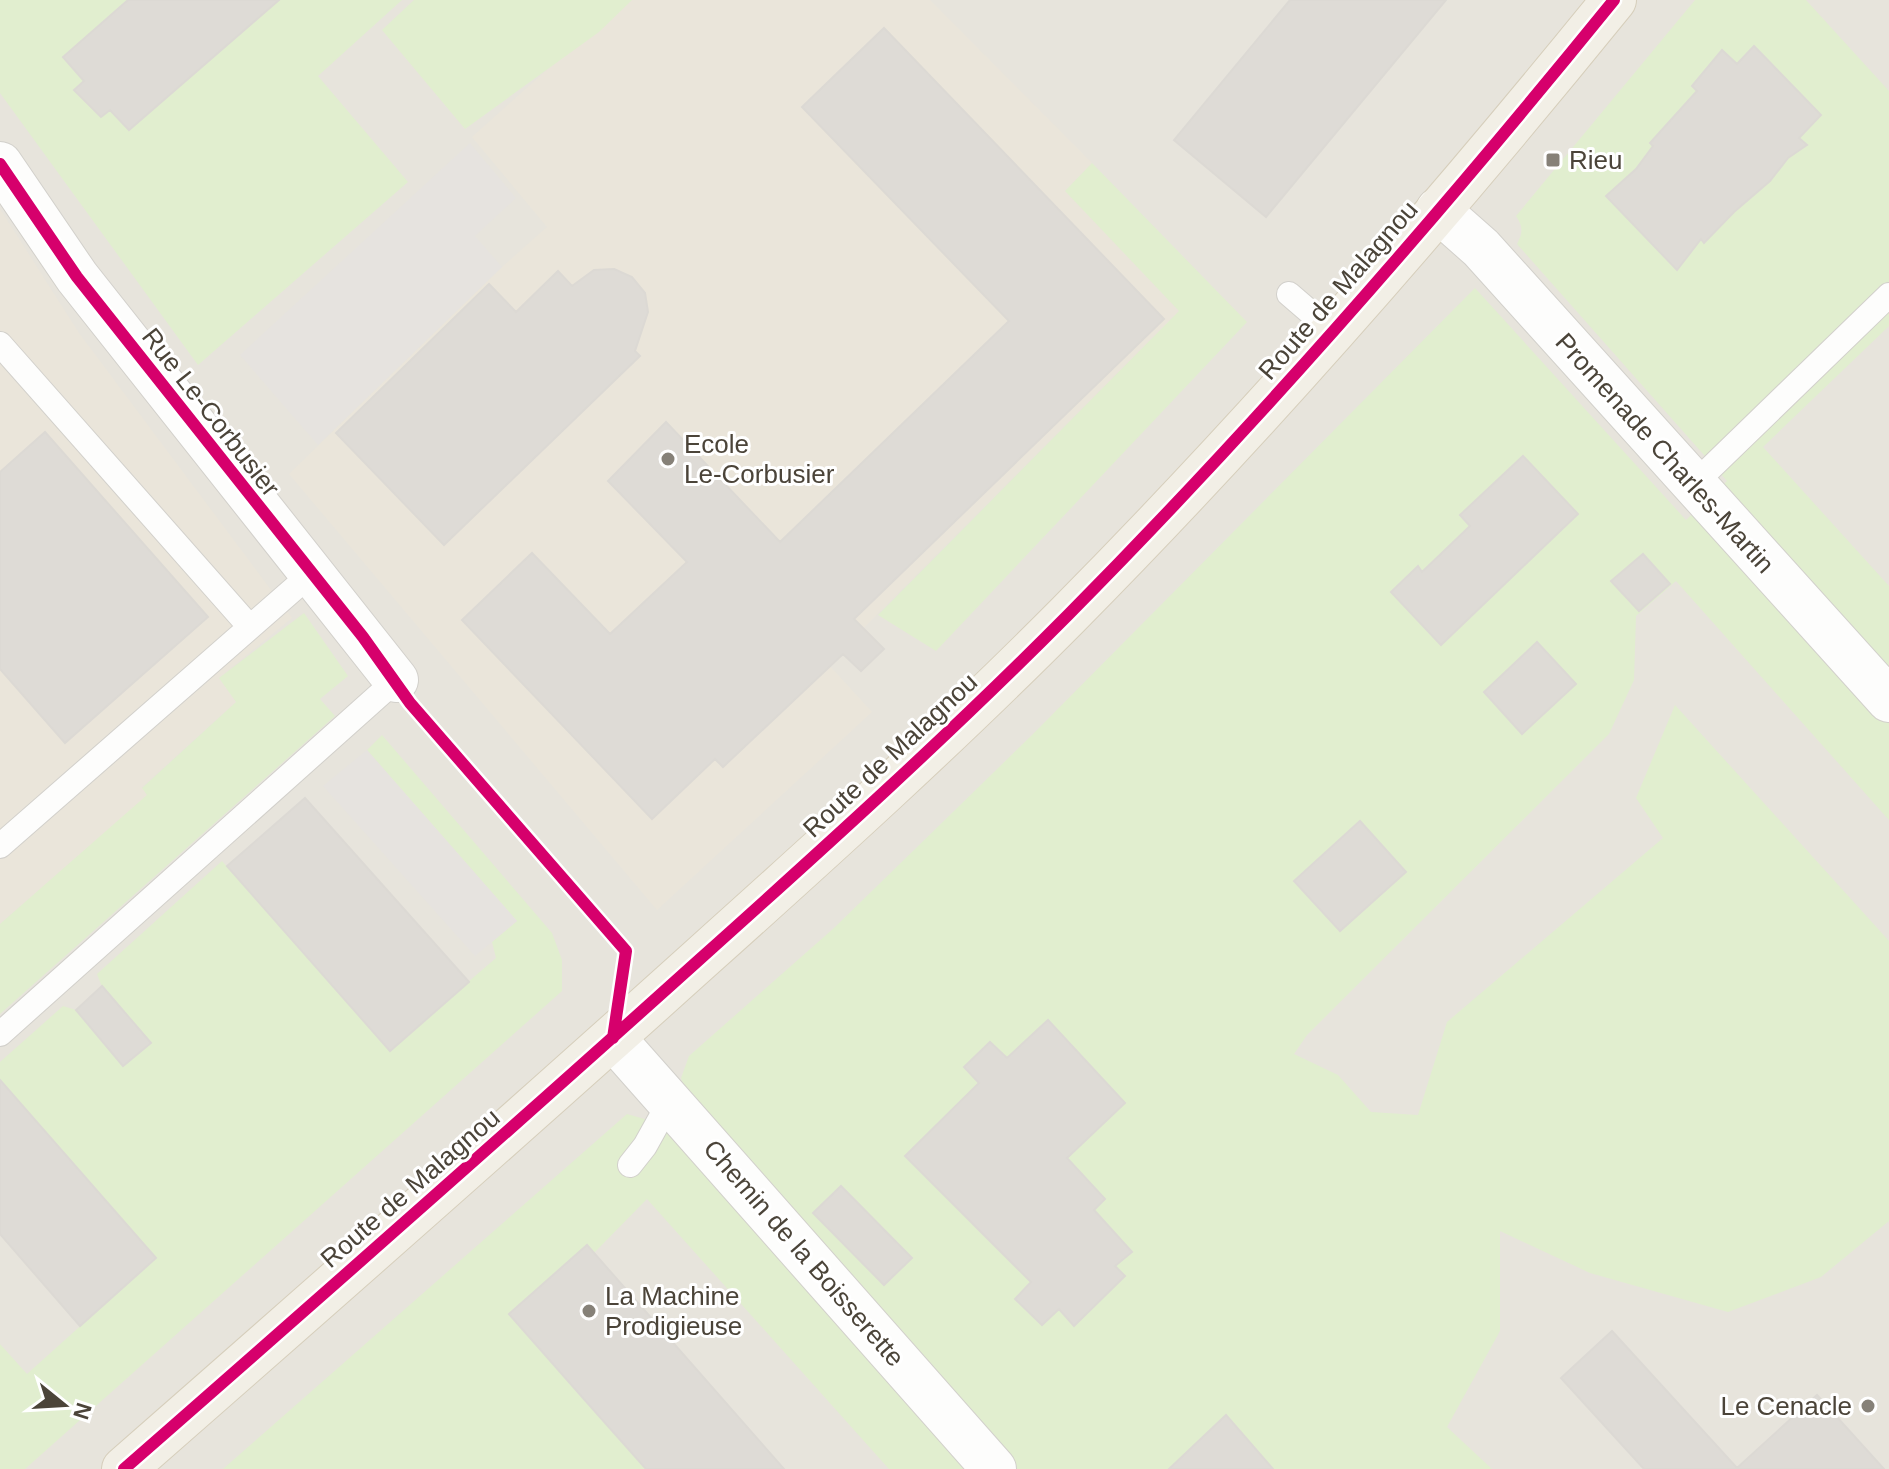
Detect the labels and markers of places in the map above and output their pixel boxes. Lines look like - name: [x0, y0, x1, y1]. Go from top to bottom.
- place label: Rieu: [1569, 145, 1622, 175]
- marker: Rieu: [1544, 151, 1562, 169]
- place label: Ecole Le-Corbusier: [684, 429, 835, 489]
- marker: Ecole Le-Corbusier: [659, 450, 677, 468]
- place label: La Machine Prodigieuse: [605, 1281, 742, 1341]
- marker: La Machine Prodigieuse: [580, 1302, 598, 1320]
- place label: Le Cenacle: [1720, 1391, 1852, 1421]
- marker: Le Cenacle: [1859, 1397, 1877, 1415]

